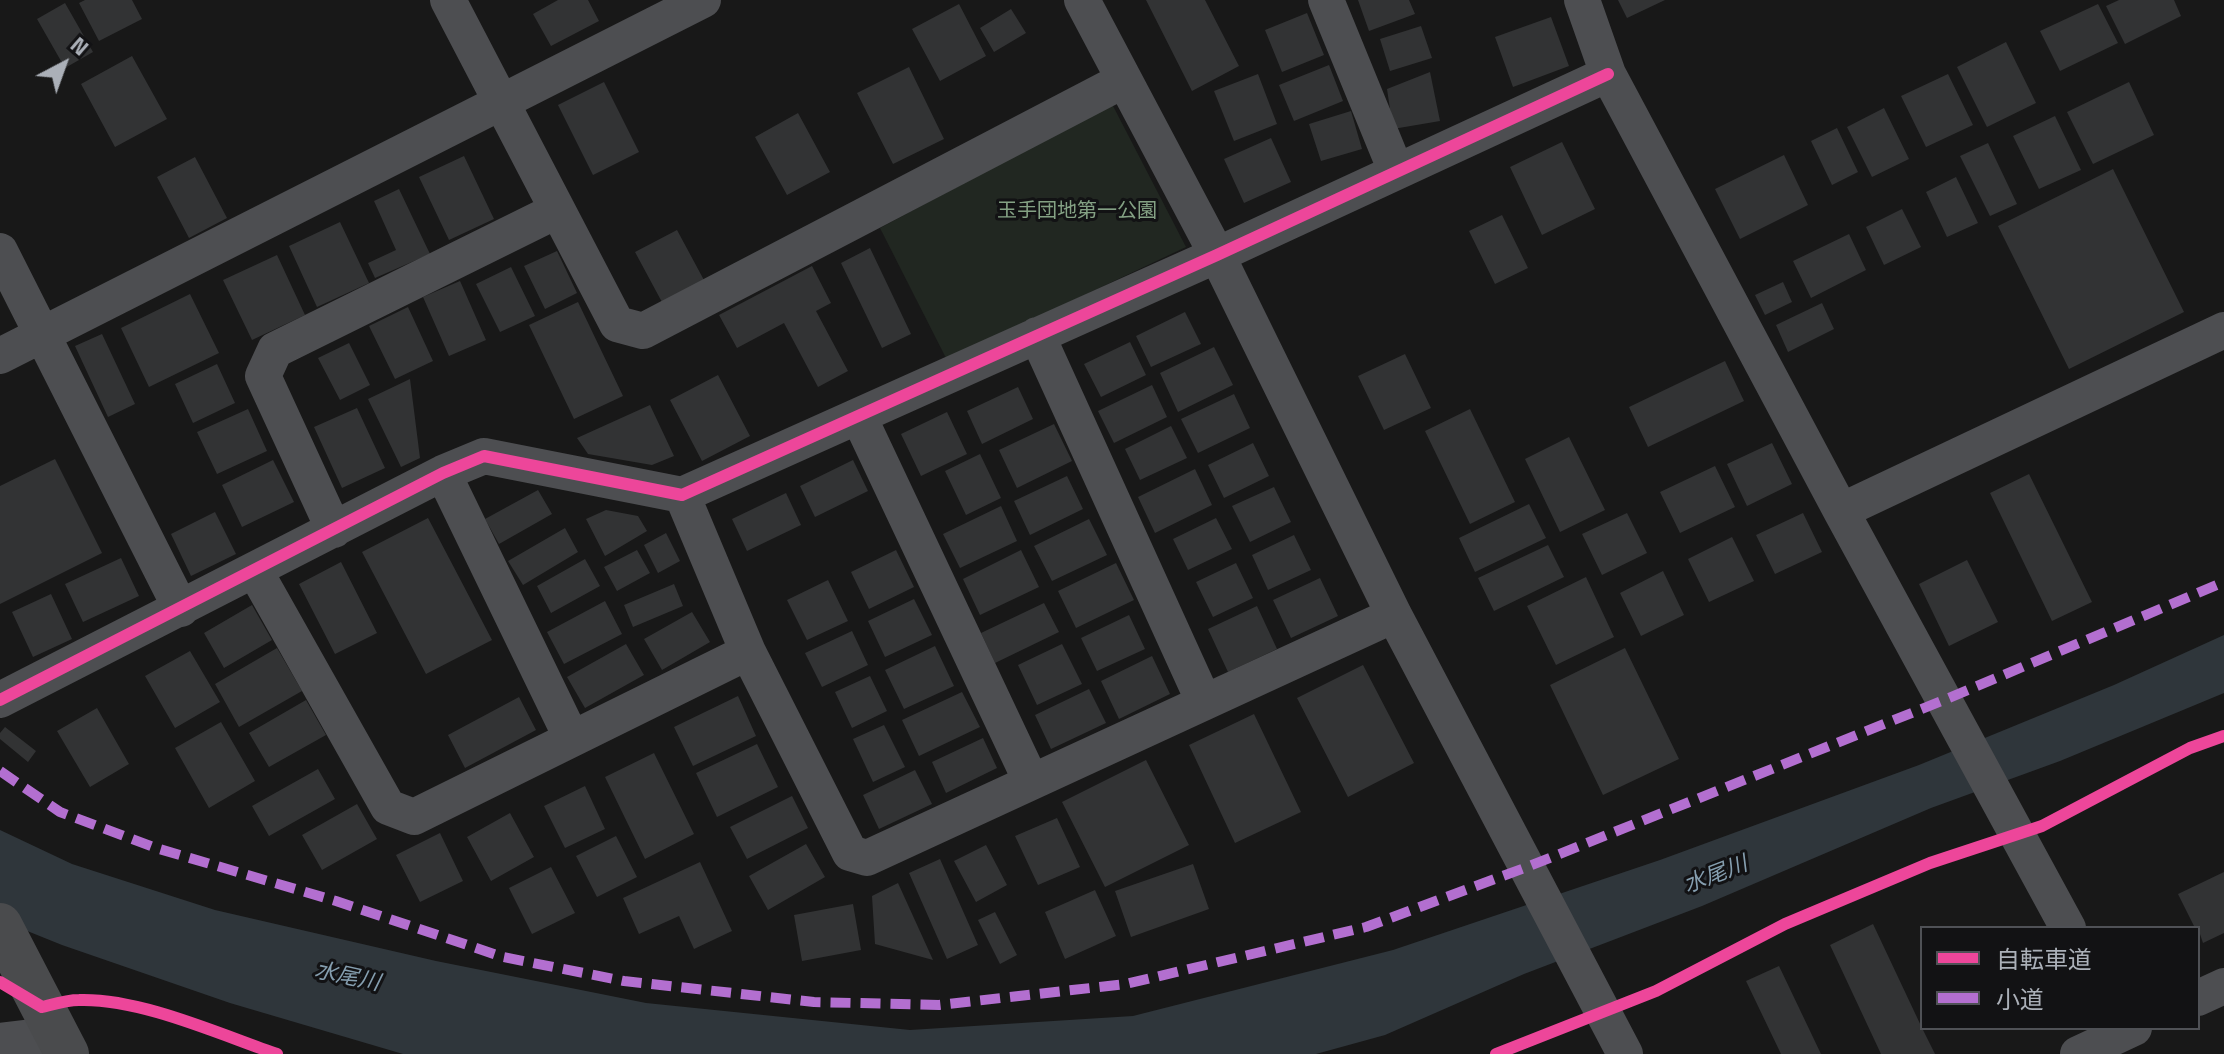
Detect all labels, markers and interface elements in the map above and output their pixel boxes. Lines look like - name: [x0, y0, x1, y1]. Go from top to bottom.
- north arrow: [24, 24, 104, 104]
- text: N: [63, 28, 97, 64]
- park label: 玉手団地第一公園: [997, 200, 1157, 224]
- water label: 水尾川: [1680, 852, 1752, 900]
- legend: [1920, 926, 2200, 1030]
- text: 自転車道: [1996, 941, 2092, 977]
- water label: 水尾川: [312, 958, 382, 998]
- text: 小道: [1996, 981, 2044, 1017]

